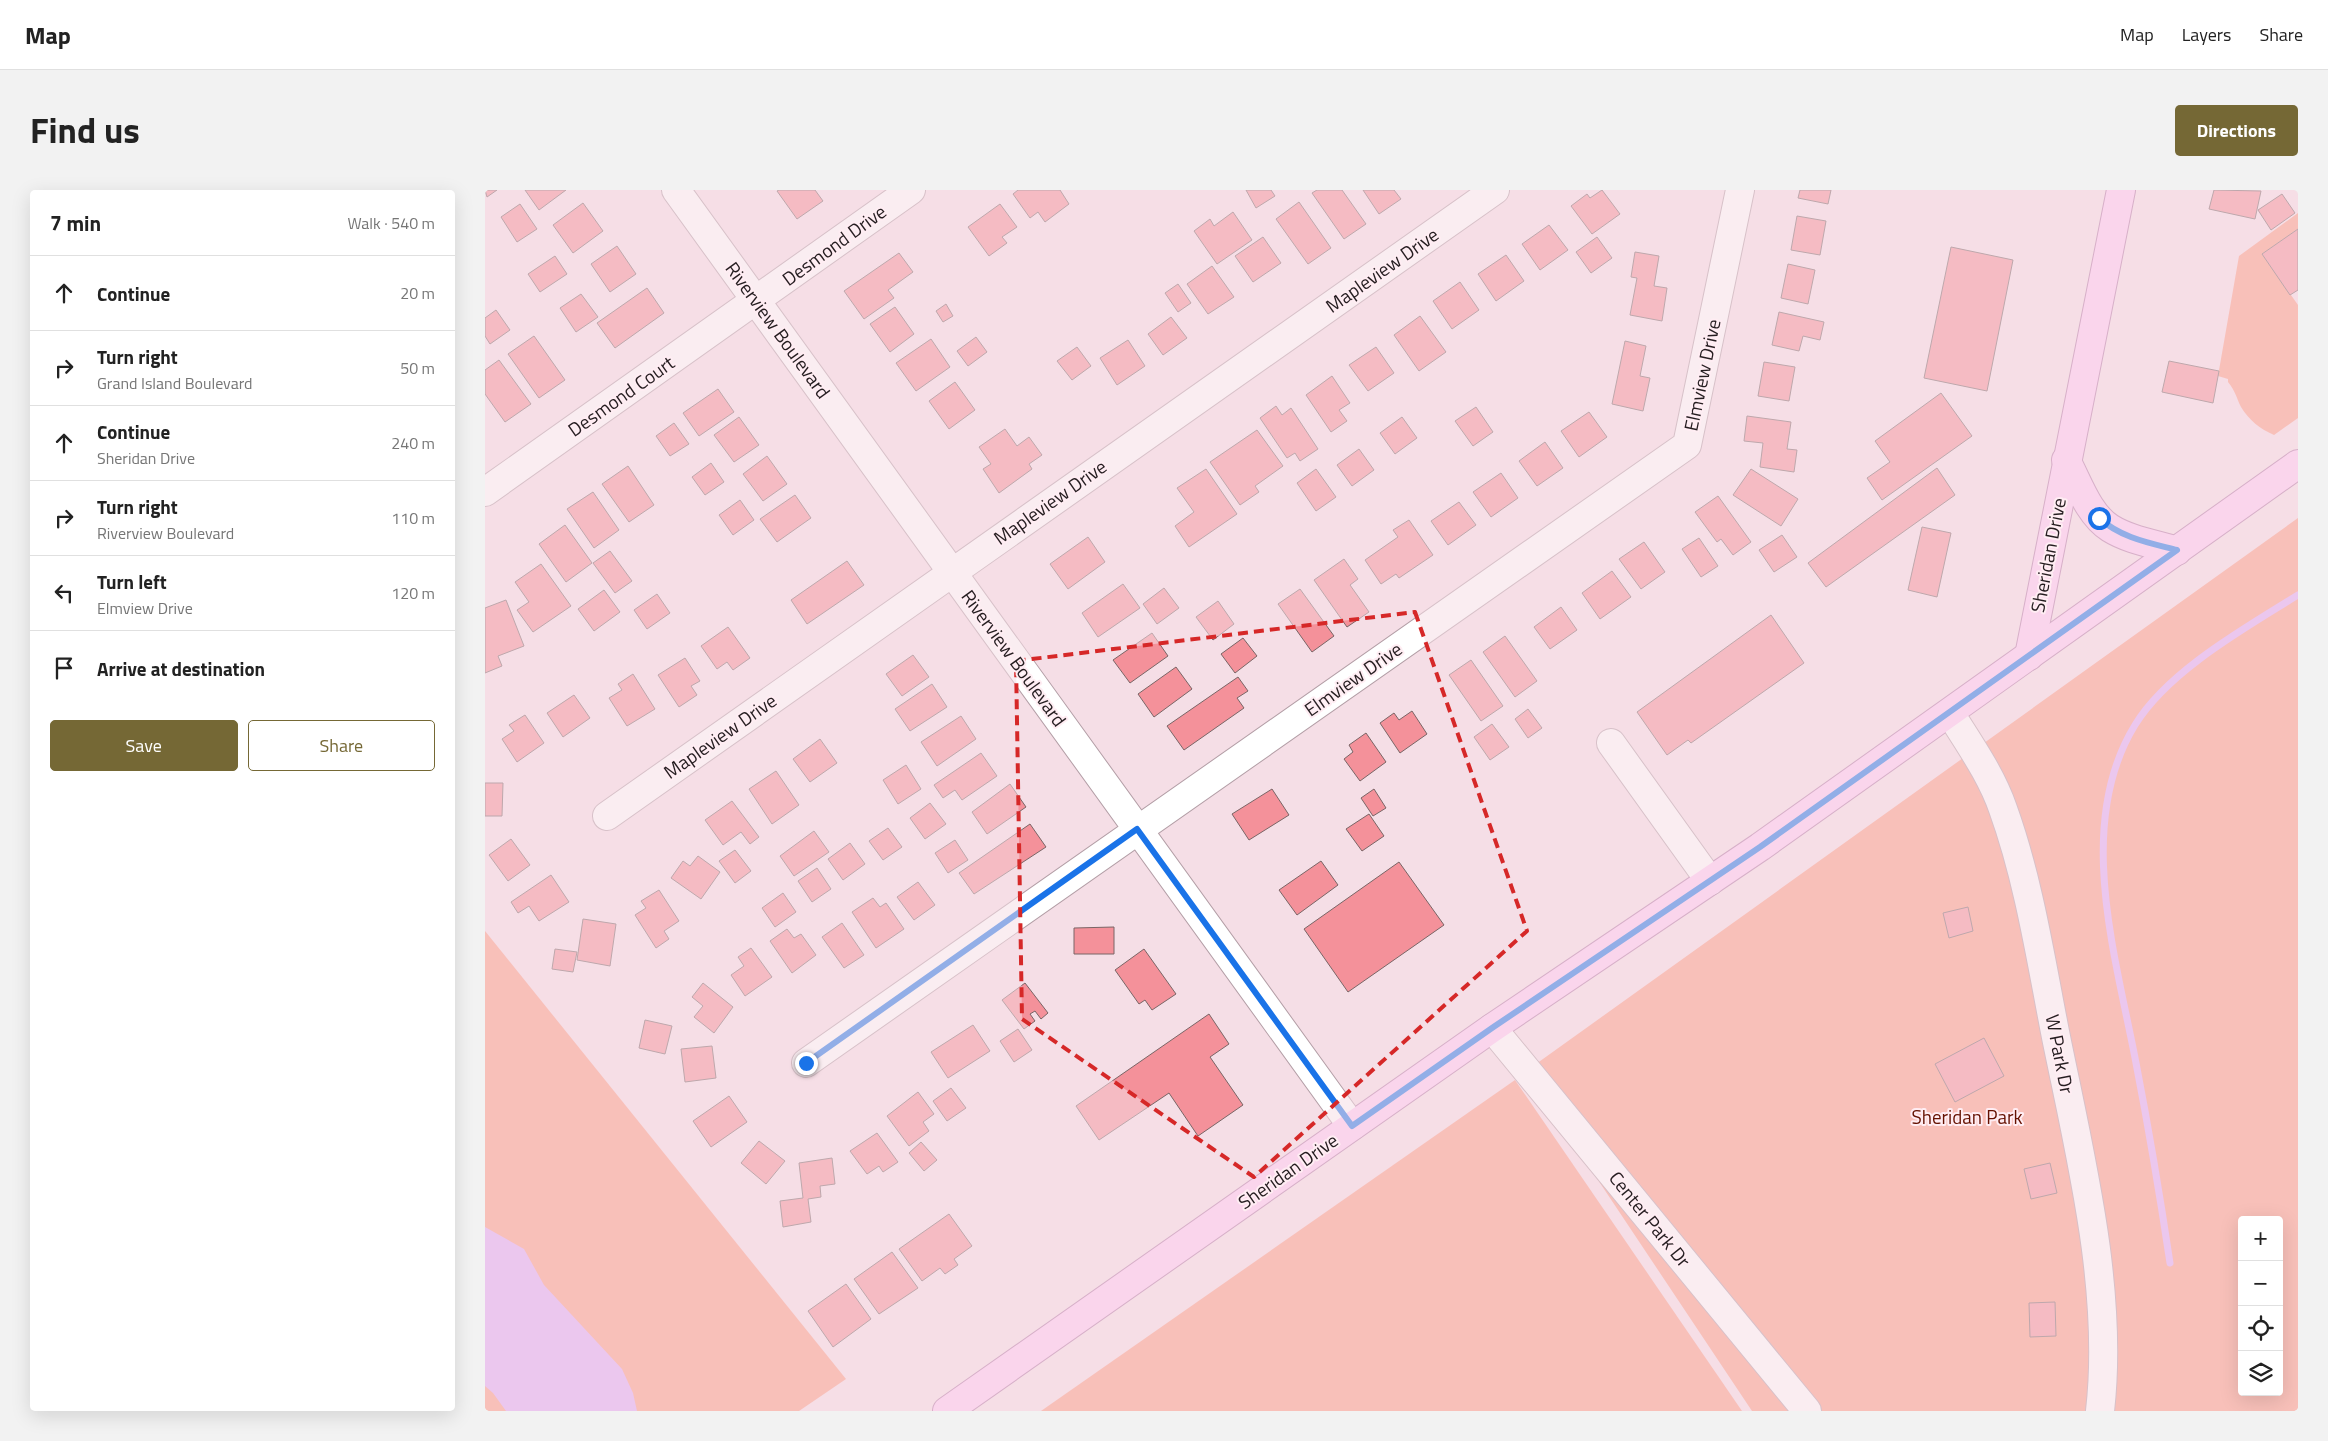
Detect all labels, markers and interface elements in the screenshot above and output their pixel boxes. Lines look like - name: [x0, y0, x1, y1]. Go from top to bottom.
- text: Map: [25, 17, 71, 53]
- text: Map: [2120, 21, 2154, 48]
- text: Layers: [2182, 21, 2231, 48]
- text: Share: [2259, 21, 2303, 48]
- text: Find us: [30, 103, 140, 157]
- button: Directions: [2175, 105, 2298, 156]
- street label: Desmond Drive: [776, 197, 892, 292]
- text: 7 min: [50, 207, 101, 239]
- text: Walk · 540 m: [347, 211, 435, 235]
- street label: Mapleview Drive: [1319, 220, 1444, 319]
- street label: Riverview Boulevard: [719, 255, 838, 404]
- icon: ahead: [50, 279, 78, 307]
- text: Continue: [97, 279, 170, 308]
- text: 20 m: [400, 281, 435, 305]
- street label: Elmview Drive: [1676, 316, 1728, 434]
- text: Turn right: [97, 342, 178, 371]
- street label: Desmond Court: [561, 348, 680, 443]
- icon: right: [50, 354, 78, 382]
- text: 50 m: [400, 356, 435, 380]
- text: Grand Island Boulevard: [97, 371, 252, 395]
- text: Continue: [97, 417, 170, 446]
- icon: ahead: [50, 429, 78, 457]
- text: 240 m: [391, 431, 435, 455]
- text: Sheridan Drive: [97, 446, 195, 470]
- street label: Mapleview Drive: [987, 452, 1112, 551]
- text: Turn right: [97, 492, 178, 521]
- street label: Sheridan Drive: [2022, 495, 2073, 615]
- icon: right: [50, 504, 78, 532]
- text: 110 m: [391, 506, 435, 530]
- route start: [2088, 507, 2111, 530]
- text: Riverview Boulevard: [97, 521, 234, 545]
- text: Turn left: [97, 567, 167, 596]
- icon: left: [50, 579, 78, 607]
- text: 120 m: [391, 581, 435, 605]
- street label: Riverview Boulevard: [955, 583, 1074, 732]
- text: Elmview Drive: [97, 596, 193, 620]
- street label: Elmview Drive: [1298, 634, 1408, 723]
- icon: arrive: [50, 654, 78, 682]
- text: Arrive at destination: [97, 654, 265, 683]
- street label: Mapleview Drive: [657, 686, 782, 785]
- button: Save: [50, 720, 238, 771]
- button: Share: [248, 720, 435, 771]
- street label: W Park Dr: [2039, 1012, 2082, 1097]
- route end: [795, 1052, 818, 1075]
- park label: Sheridan Park: [1911, 1102, 2023, 1131]
- street label: Sheridan Drive: [1232, 1125, 1344, 1216]
- street label: Center Park Dr: [1603, 1164, 1699, 1273]
- map controls: [2238, 1216, 2283, 1396]
- button: +: [2238, 1216, 2283, 1261]
- button: −: [2238, 1261, 2283, 1306]
- button: locate: [2238, 1306, 2283, 1351]
- button: layers: [2238, 1351, 2283, 1396]

